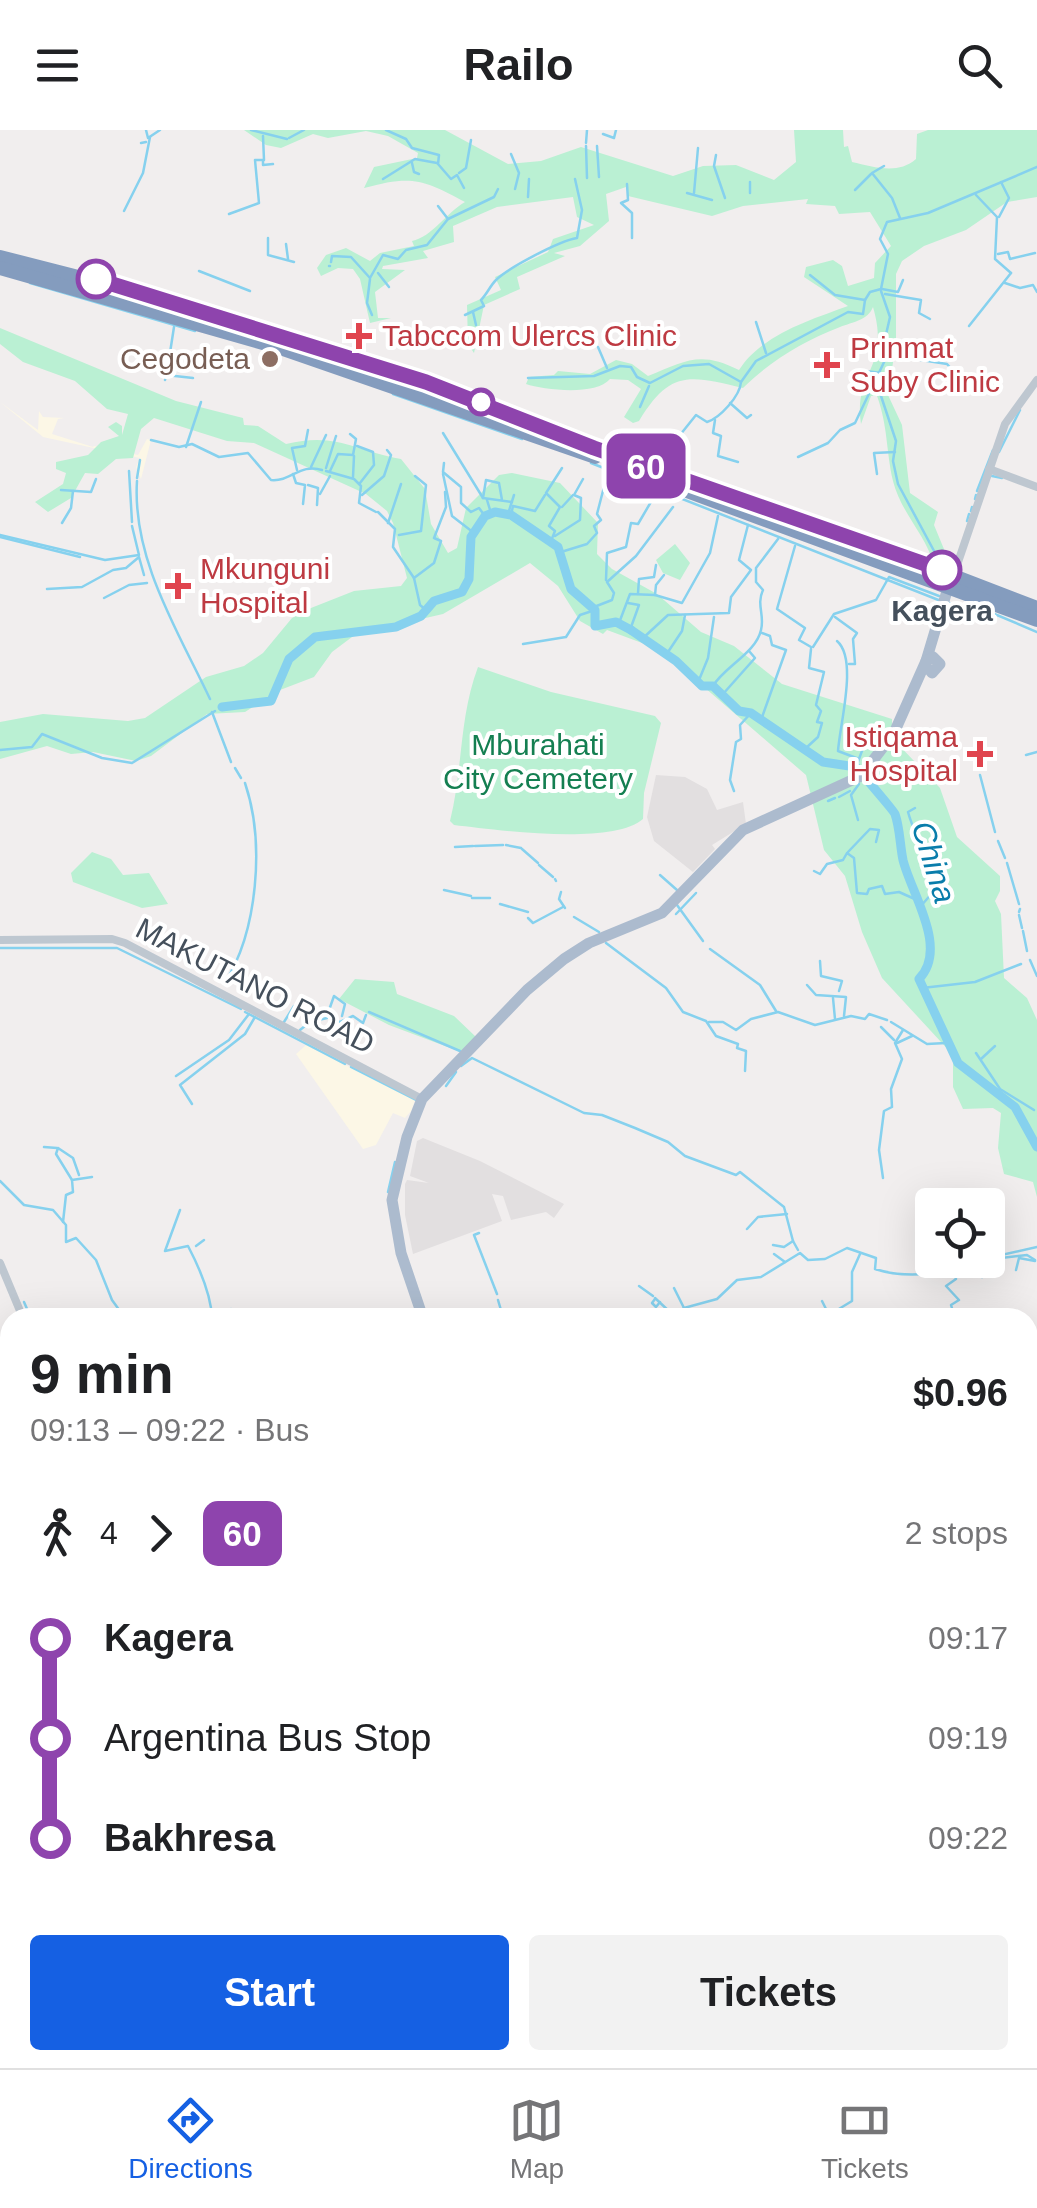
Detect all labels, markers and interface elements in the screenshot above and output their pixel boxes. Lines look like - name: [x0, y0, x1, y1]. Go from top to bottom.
- icon: menu: [30, 38, 85, 93]
- icon: search: [952, 38, 1007, 93]
- text: Railo: [463, 39, 574, 90]
- unlabelled marker: [77, 260, 115, 298]
- place label: Tabccom Ulercs Clinic: [382, 319, 677, 352]
- marker: Tabccom Ulercs Clinic: [346, 323, 372, 349]
- place label: Prinmat Suby Clinic: [850, 331, 1000, 398]
- place label: Cegodeta: [120, 342, 250, 375]
- marker: Cegodeta: [259, 348, 281, 370]
- marker: Prinmat Suby Clinic: [814, 352, 840, 378]
- unlabelled marker: [468, 389, 494, 415]
- line badge: 60: [601, 434, 691, 498]
- text: 60: [627, 447, 665, 486]
- marker: Kagera: [923, 551, 961, 589]
- place label: Mkunguni Hospital: [200, 552, 330, 619]
- marker: Mkunguni Hospital: [165, 573, 191, 599]
- place label: Kagera: [891, 594, 993, 627]
- place label: Istiqama Hospital: [845, 720, 958, 787]
- park label: Mburahati City Cemetery: [443, 728, 633, 795]
- marker: Istiqama Hospital: [967, 741, 993, 767]
- water label: China: [905, 817, 963, 907]
- street label: MAKUTANO ROAD: [131, 911, 380, 1060]
- map controls: [915, 1188, 1005, 1278]
- button: locate: [915, 1188, 1005, 1278]
- text: 9 min: [30, 1343, 174, 1405]
- text: $0.96: [913, 1372, 1008, 1414]
- text: 09:13 – 09:22 · Bus: [30, 1412, 309, 1448]
- icon: walk: [30, 1506, 85, 1561]
- icon: forward: [133, 1506, 188, 1561]
- text: 60: [223, 1514, 262, 1553]
- text: 4: [100, 1515, 118, 1551]
- text: 2 stops: [905, 1515, 1008, 1551]
- text: Kagera: [104, 1617, 233, 1659]
- text: 09:17: [928, 1620, 1008, 1656]
- text: Argentina Bus Stop: [104, 1717, 431, 1759]
- text: 09:19: [928, 1720, 1008, 1756]
- text: Bakhresa: [104, 1817, 275, 1859]
- text: 09:22: [928, 1820, 1008, 1856]
- button: Start: [30, 1935, 509, 2050]
- button: Tickets: [529, 1935, 1008, 2050]
- tab: Directions: [128, 2093, 253, 2185]
- tab: Map: [509, 2093, 564, 2185]
- tab: Tickets: [821, 2093, 909, 2185]

